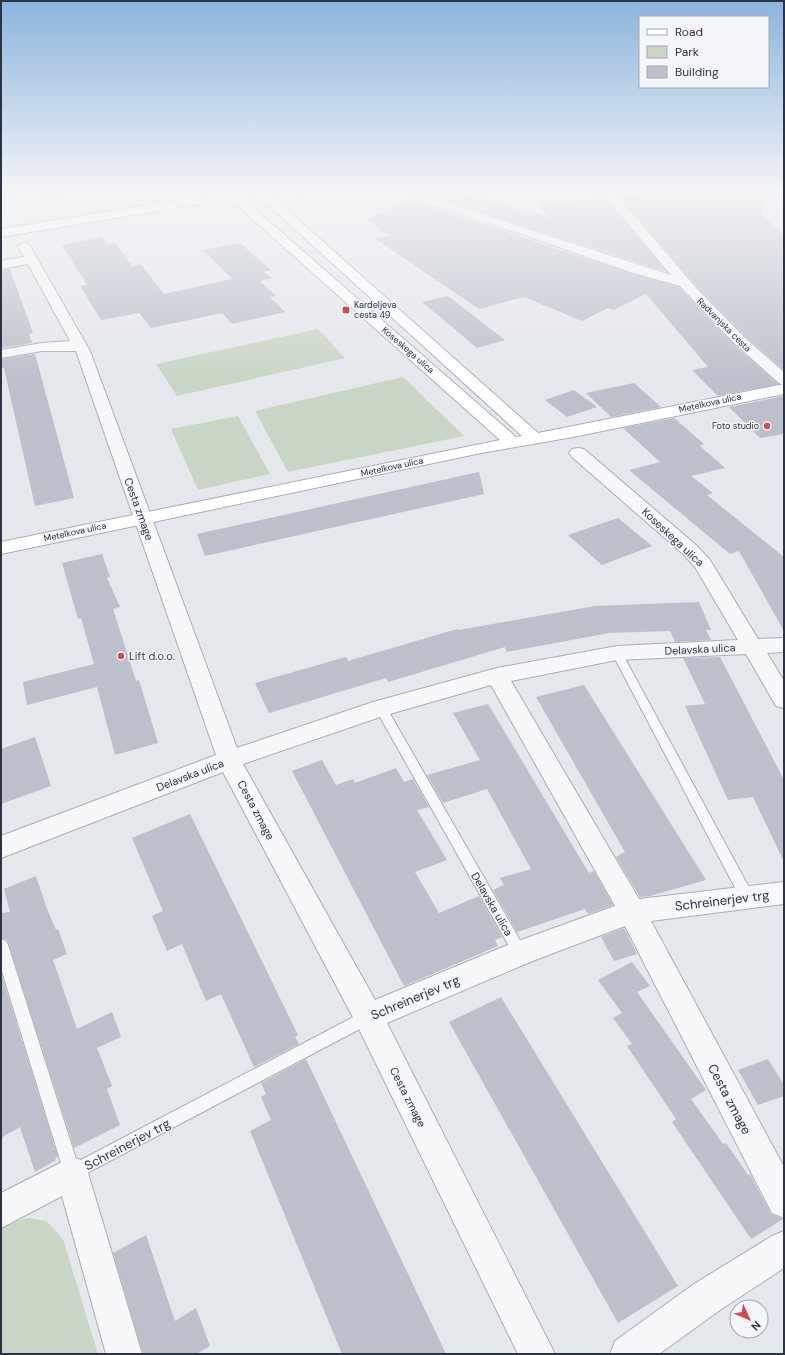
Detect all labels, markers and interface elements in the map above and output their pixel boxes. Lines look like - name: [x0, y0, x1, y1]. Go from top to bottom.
- legend: [639, 16, 769, 88]
- text: Road: [675, 24, 703, 40]
- text: Park: [675, 44, 699, 60]
- text: Building: [675, 64, 719, 80]
- street label: Radvanjska cesta: [694, 295, 754, 355]
- place label: Kardeljeva cesta 49: [354, 299, 397, 321]
- marker: Kardeljeva cesta 49: [341, 305, 351, 315]
- street label: Koseskega ulica: [379, 324, 437, 376]
- street label: Metelkova ulica: [678, 391, 742, 415]
- place label: Foto studio: [712, 420, 759, 432]
- marker: Foto studio: [762, 421, 772, 431]
- street label: Metelkova ulica: [360, 455, 424, 479]
- street label: Cesta zmage: [121, 476, 157, 542]
- street label: Koseskega ulica: [639, 505, 707, 569]
- street label: Metelkova ulica: [43, 520, 107, 544]
- street label: Delavska ulica: [664, 640, 736, 658]
- place label: Lift d.o.o.: [129, 649, 175, 663]
- marker: Lift d.o.o.: [116, 651, 126, 661]
- street label: Delavska ulica: [154, 756, 226, 794]
- street label: Cesta zmage: [234, 778, 278, 842]
- street label: Delavska ulica: [468, 870, 516, 938]
- street label: Schreinerjev trg: [674, 886, 770, 915]
- street label: Schreinerjev trg: [368, 971, 462, 1024]
- street label: Cesta zmage: [704, 1061, 755, 1137]
- street label: Cesta zmage: [387, 1065, 429, 1129]
- street label: Schreinerjev trg: [81, 1115, 173, 1174]
- north arrow: [729, 1299, 769, 1339]
- text: N: [748, 1318, 764, 1334]

